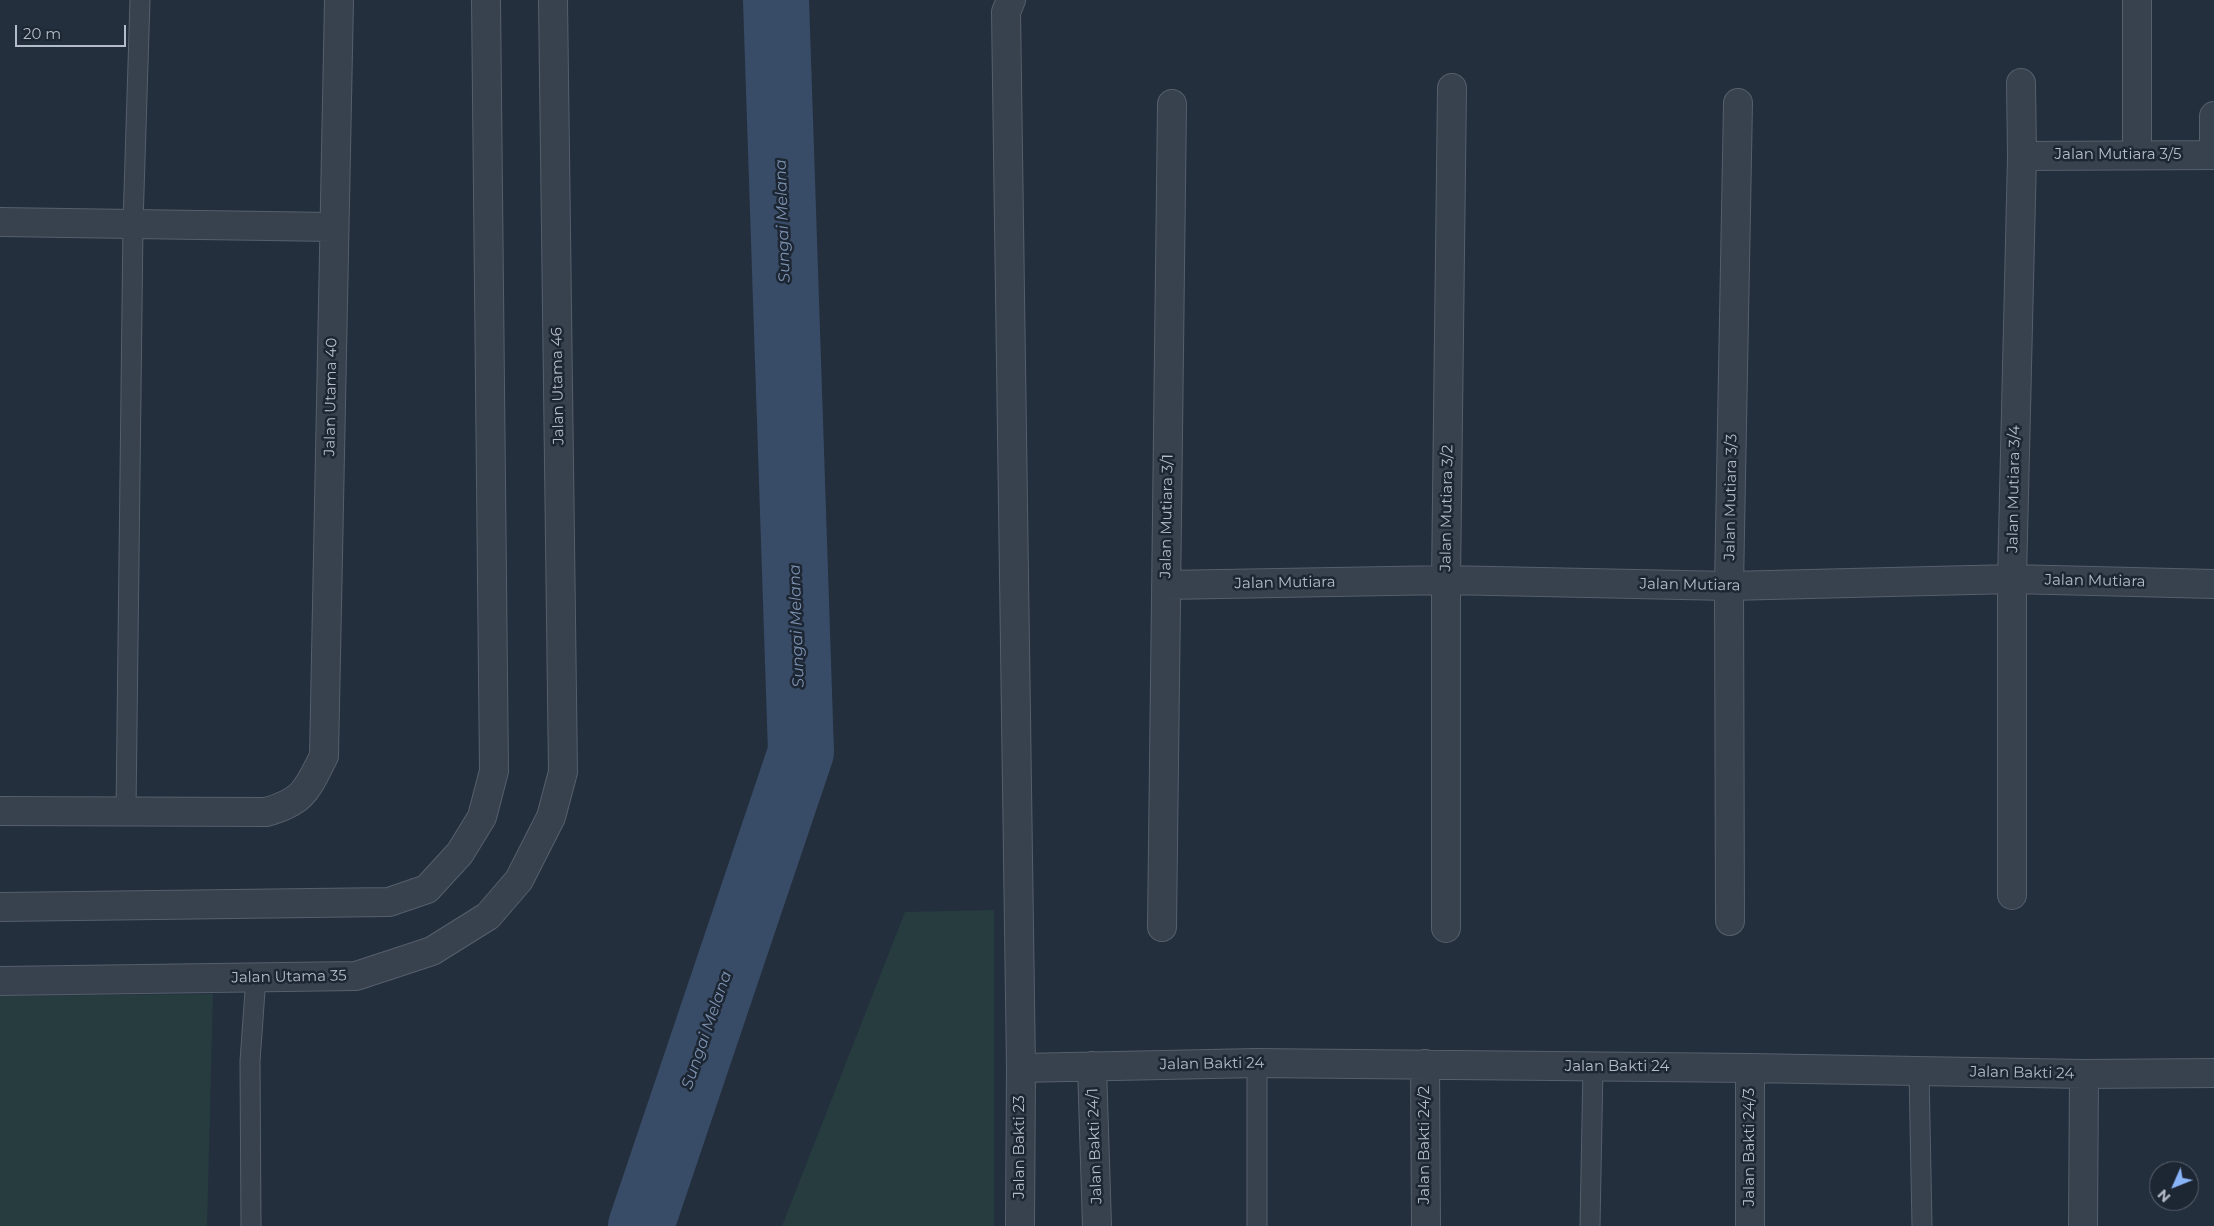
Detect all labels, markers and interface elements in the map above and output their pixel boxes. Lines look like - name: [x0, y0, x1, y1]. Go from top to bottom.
- scale bar: [18, 15, 129, 47]
- text: 20 m: [23, 24, 61, 43]
- street label: Jalan Mutiara 3/5: [2055, 146, 2181, 164]
- water label: Sungai Melana: [771, 159, 795, 283]
- street label: Jalan Utama 46: [548, 327, 568, 445]
- street label: Jalan Utama 40: [321, 338, 341, 456]
- street label: Jalan Mutiara 3/4: [2004, 425, 2024, 553]
- street label: Jalan Mutiara 3/3: [1721, 433, 1741, 561]
- street label: Jalan Mutiara 3/2: [1437, 444, 1457, 572]
- street label: Jalan Mutiara 3/1: [1157, 454, 1177, 578]
- water label: Sungai Melana: [785, 564, 809, 688]
- street label: Jalan Mutiara: [2044, 571, 2146, 591]
- street label: Jalan Mutiara: [1234, 573, 1336, 593]
- street label: Jalan Mutiara: [1639, 575, 1741, 595]
- street label: Jalan Utama 35: [231, 967, 347, 987]
- water label: Sungai Melana: [678, 969, 736, 1091]
- street label: Jalan Bakti 24: [1160, 1054, 1264, 1074]
- street label: Jalan Bakti 24: [1565, 1058, 1669, 1076]
- street label: Jalan Bakti 24: [1970, 1063, 2074, 1083]
- street label: Jalan Bakti 24/2: [1416, 1086, 1434, 1204]
- street label: Jalan Bakti 24/1: [1084, 1088, 1106, 1204]
- street label: Jalan Bakti 24/3: [1741, 1088, 1759, 1206]
- street label: Jalan Bakti 23: [1011, 1095, 1029, 1199]
- north arrow: [2149, 1161, 2199, 1211]
- text: N: [2154, 1185, 2174, 1206]

